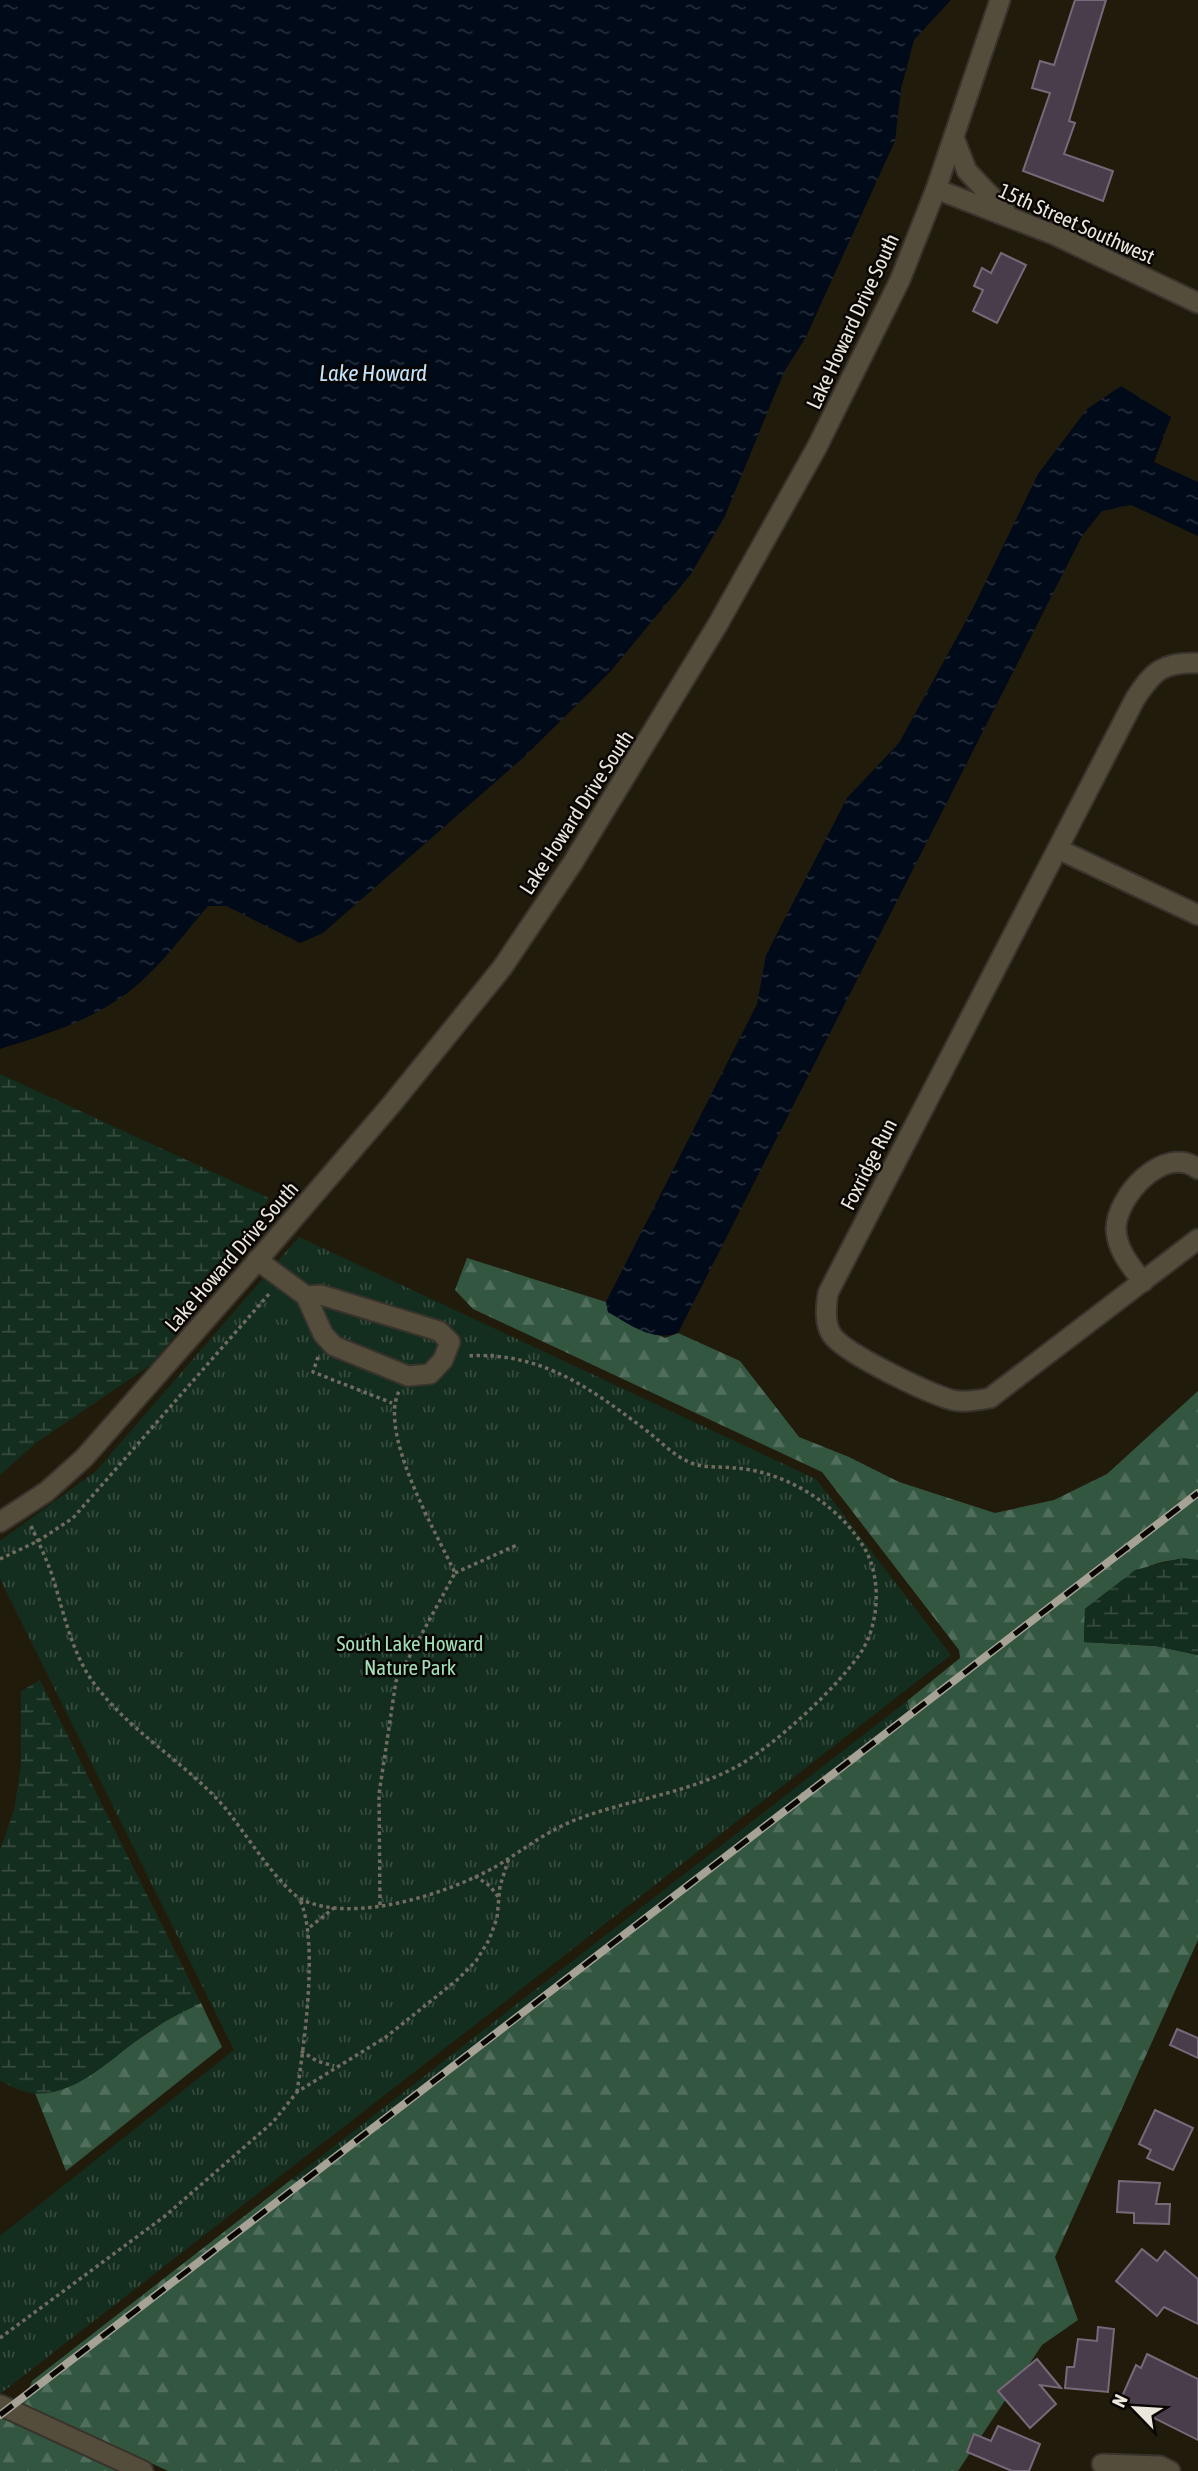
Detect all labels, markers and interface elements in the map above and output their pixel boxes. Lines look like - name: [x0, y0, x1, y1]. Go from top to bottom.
- street label: 15th Street Southwest: [995, 178, 1159, 268]
- street label: Lake Howard Drive South: [801, 229, 903, 413]
- water label: Lake Howard: [319, 360, 427, 386]
- street label: Lake Howard Drive South: [514, 725, 638, 899]
- street label: Foxridge Run: [835, 1114, 901, 1214]
- street label: Lake Howard Drive South: [159, 1176, 303, 1336]
- park label: South Lake Howard Nature Park: [336, 1631, 484, 1679]
- north arrow: [1100, 2373, 1170, 2443]
- text: N: [1107, 2391, 1132, 2411]

